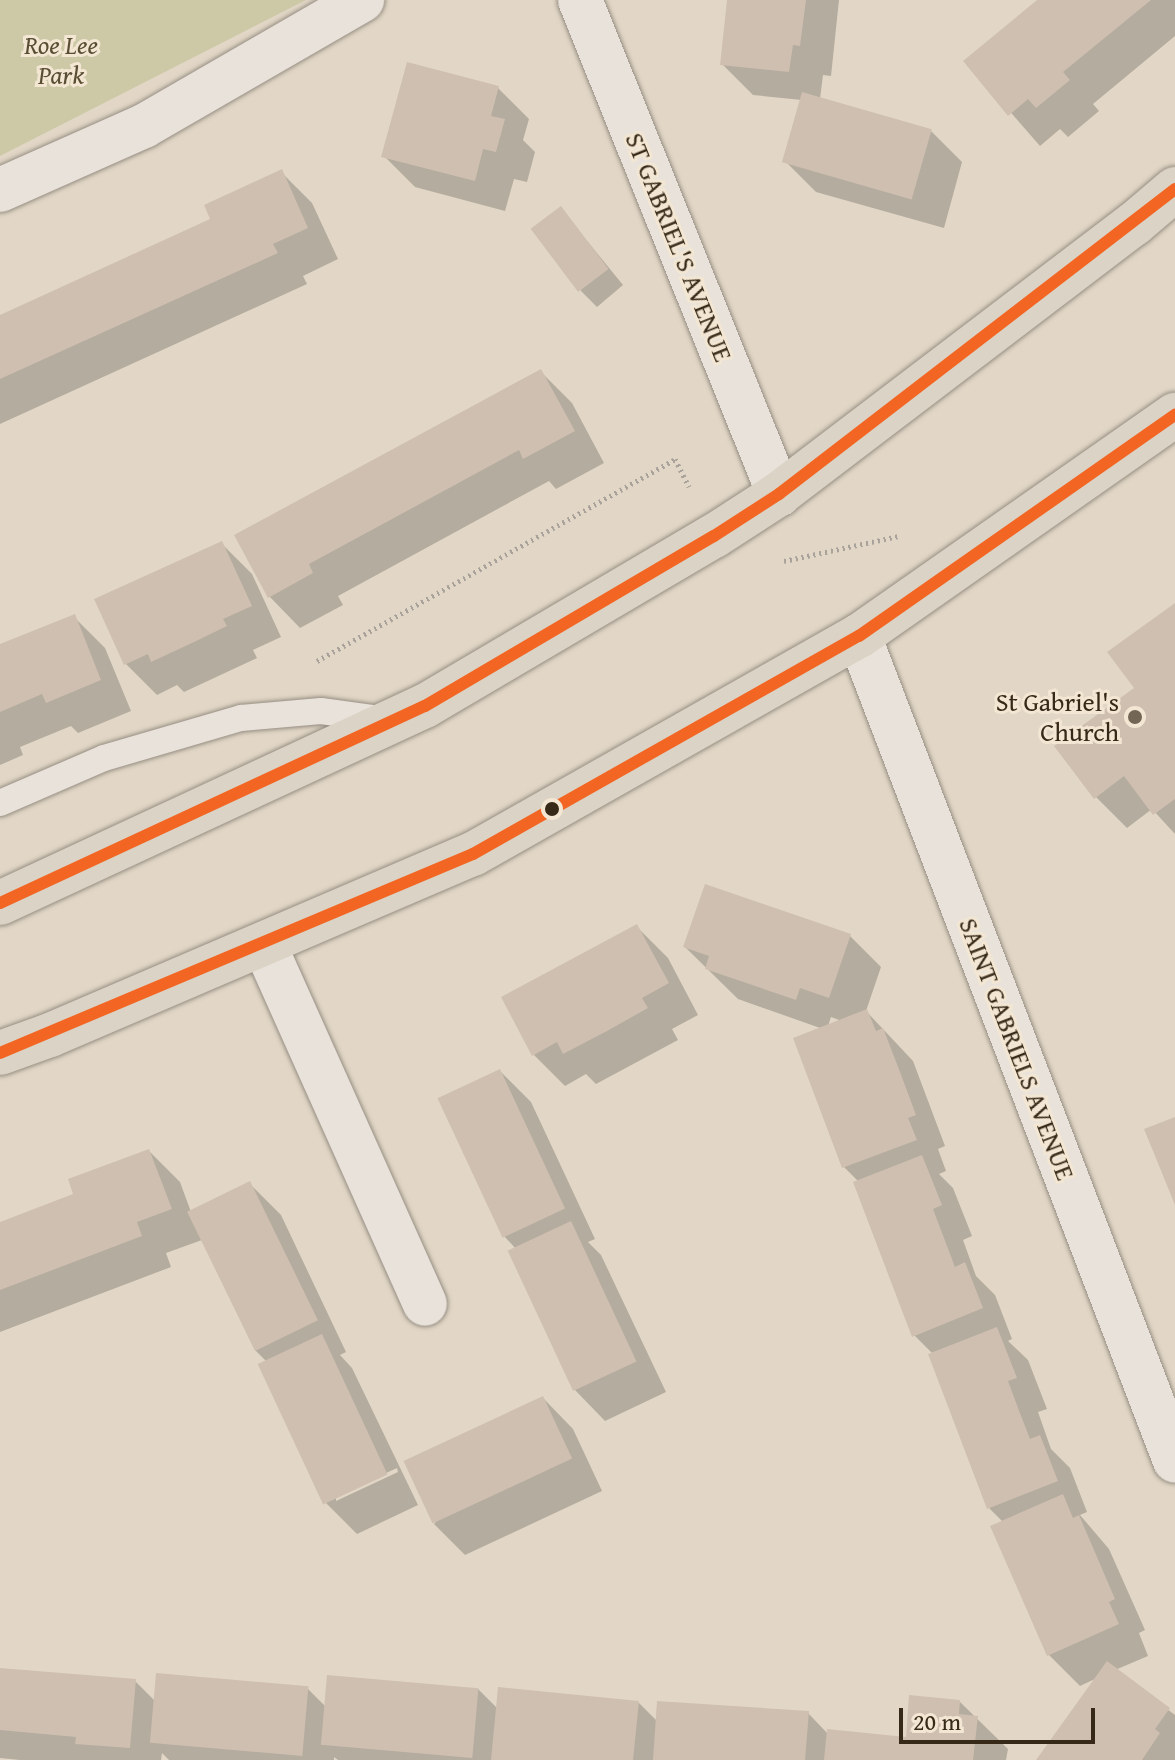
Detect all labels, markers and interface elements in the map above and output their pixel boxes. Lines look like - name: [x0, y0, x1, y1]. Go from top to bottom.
- park label: Roe Lee Park: [24, 29, 98, 90]
- street label: ST GABRIEL'S AVENUE: [619, 128, 739, 366]
- place label: St Gabriel's Church: [996, 686, 1119, 748]
- marker: St Gabriel's Church: [1126, 708, 1144, 726]
- unlabelled marker: [544, 801, 560, 817]
- street label: SAINT GABRIELS AVENUE: [953, 914, 1081, 1184]
- scale bar: [903, 1692, 1099, 1742]
- text: 20 m: [913, 1704, 961, 1739]

